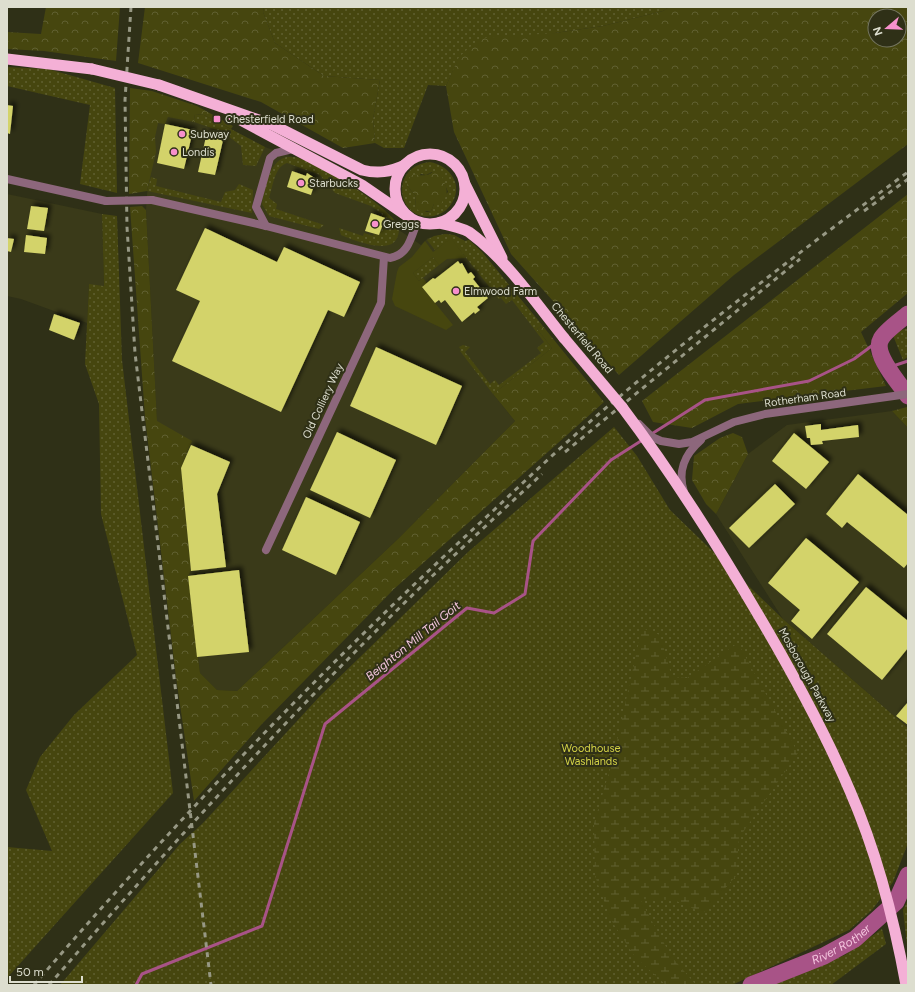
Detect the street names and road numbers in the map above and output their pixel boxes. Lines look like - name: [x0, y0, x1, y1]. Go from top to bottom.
- street label: Chesterfield Road: [549, 300, 615, 376]
- street label: Old Colliery Way: [300, 361, 346, 441]
- street label: Rotherham Road: [763, 386, 847, 410]
- street label: Mosborough Parkway: [776, 626, 838, 725]

